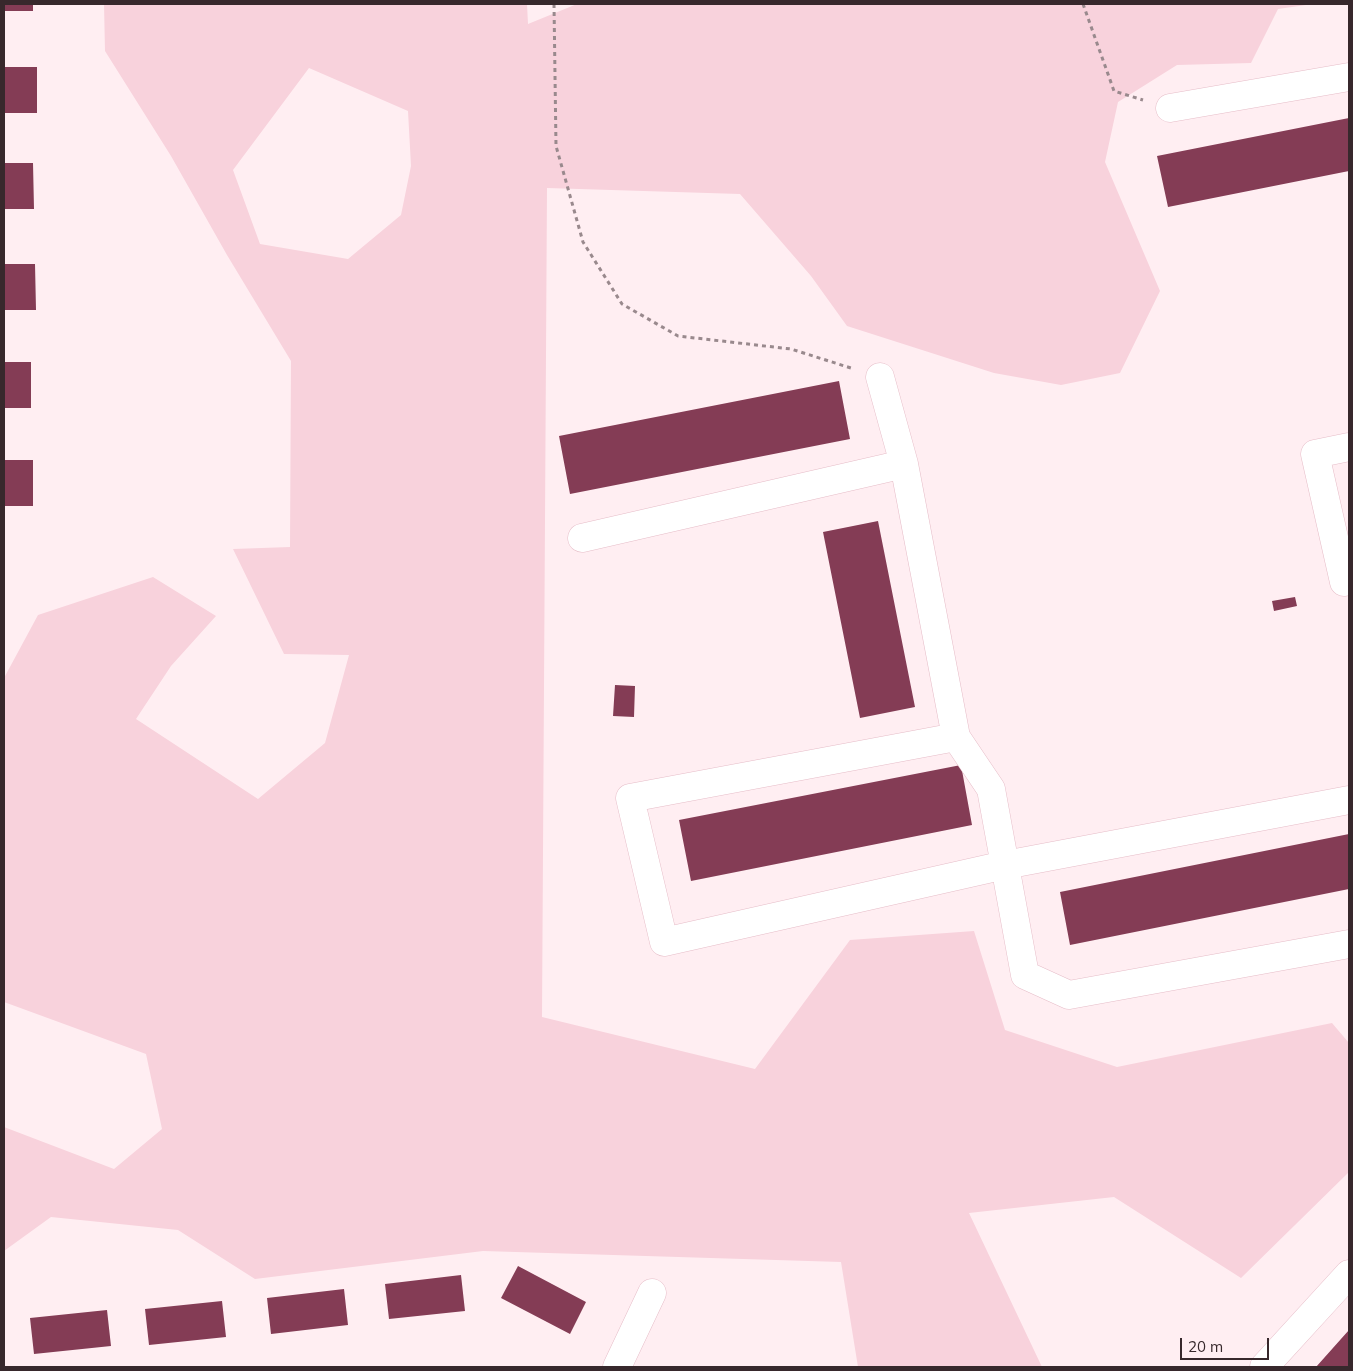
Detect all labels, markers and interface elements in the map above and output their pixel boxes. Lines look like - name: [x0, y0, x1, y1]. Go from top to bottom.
- scale bar: [1183, 1328, 1272, 1360]
- text: 20 m: [1188, 1337, 1223, 1356]

